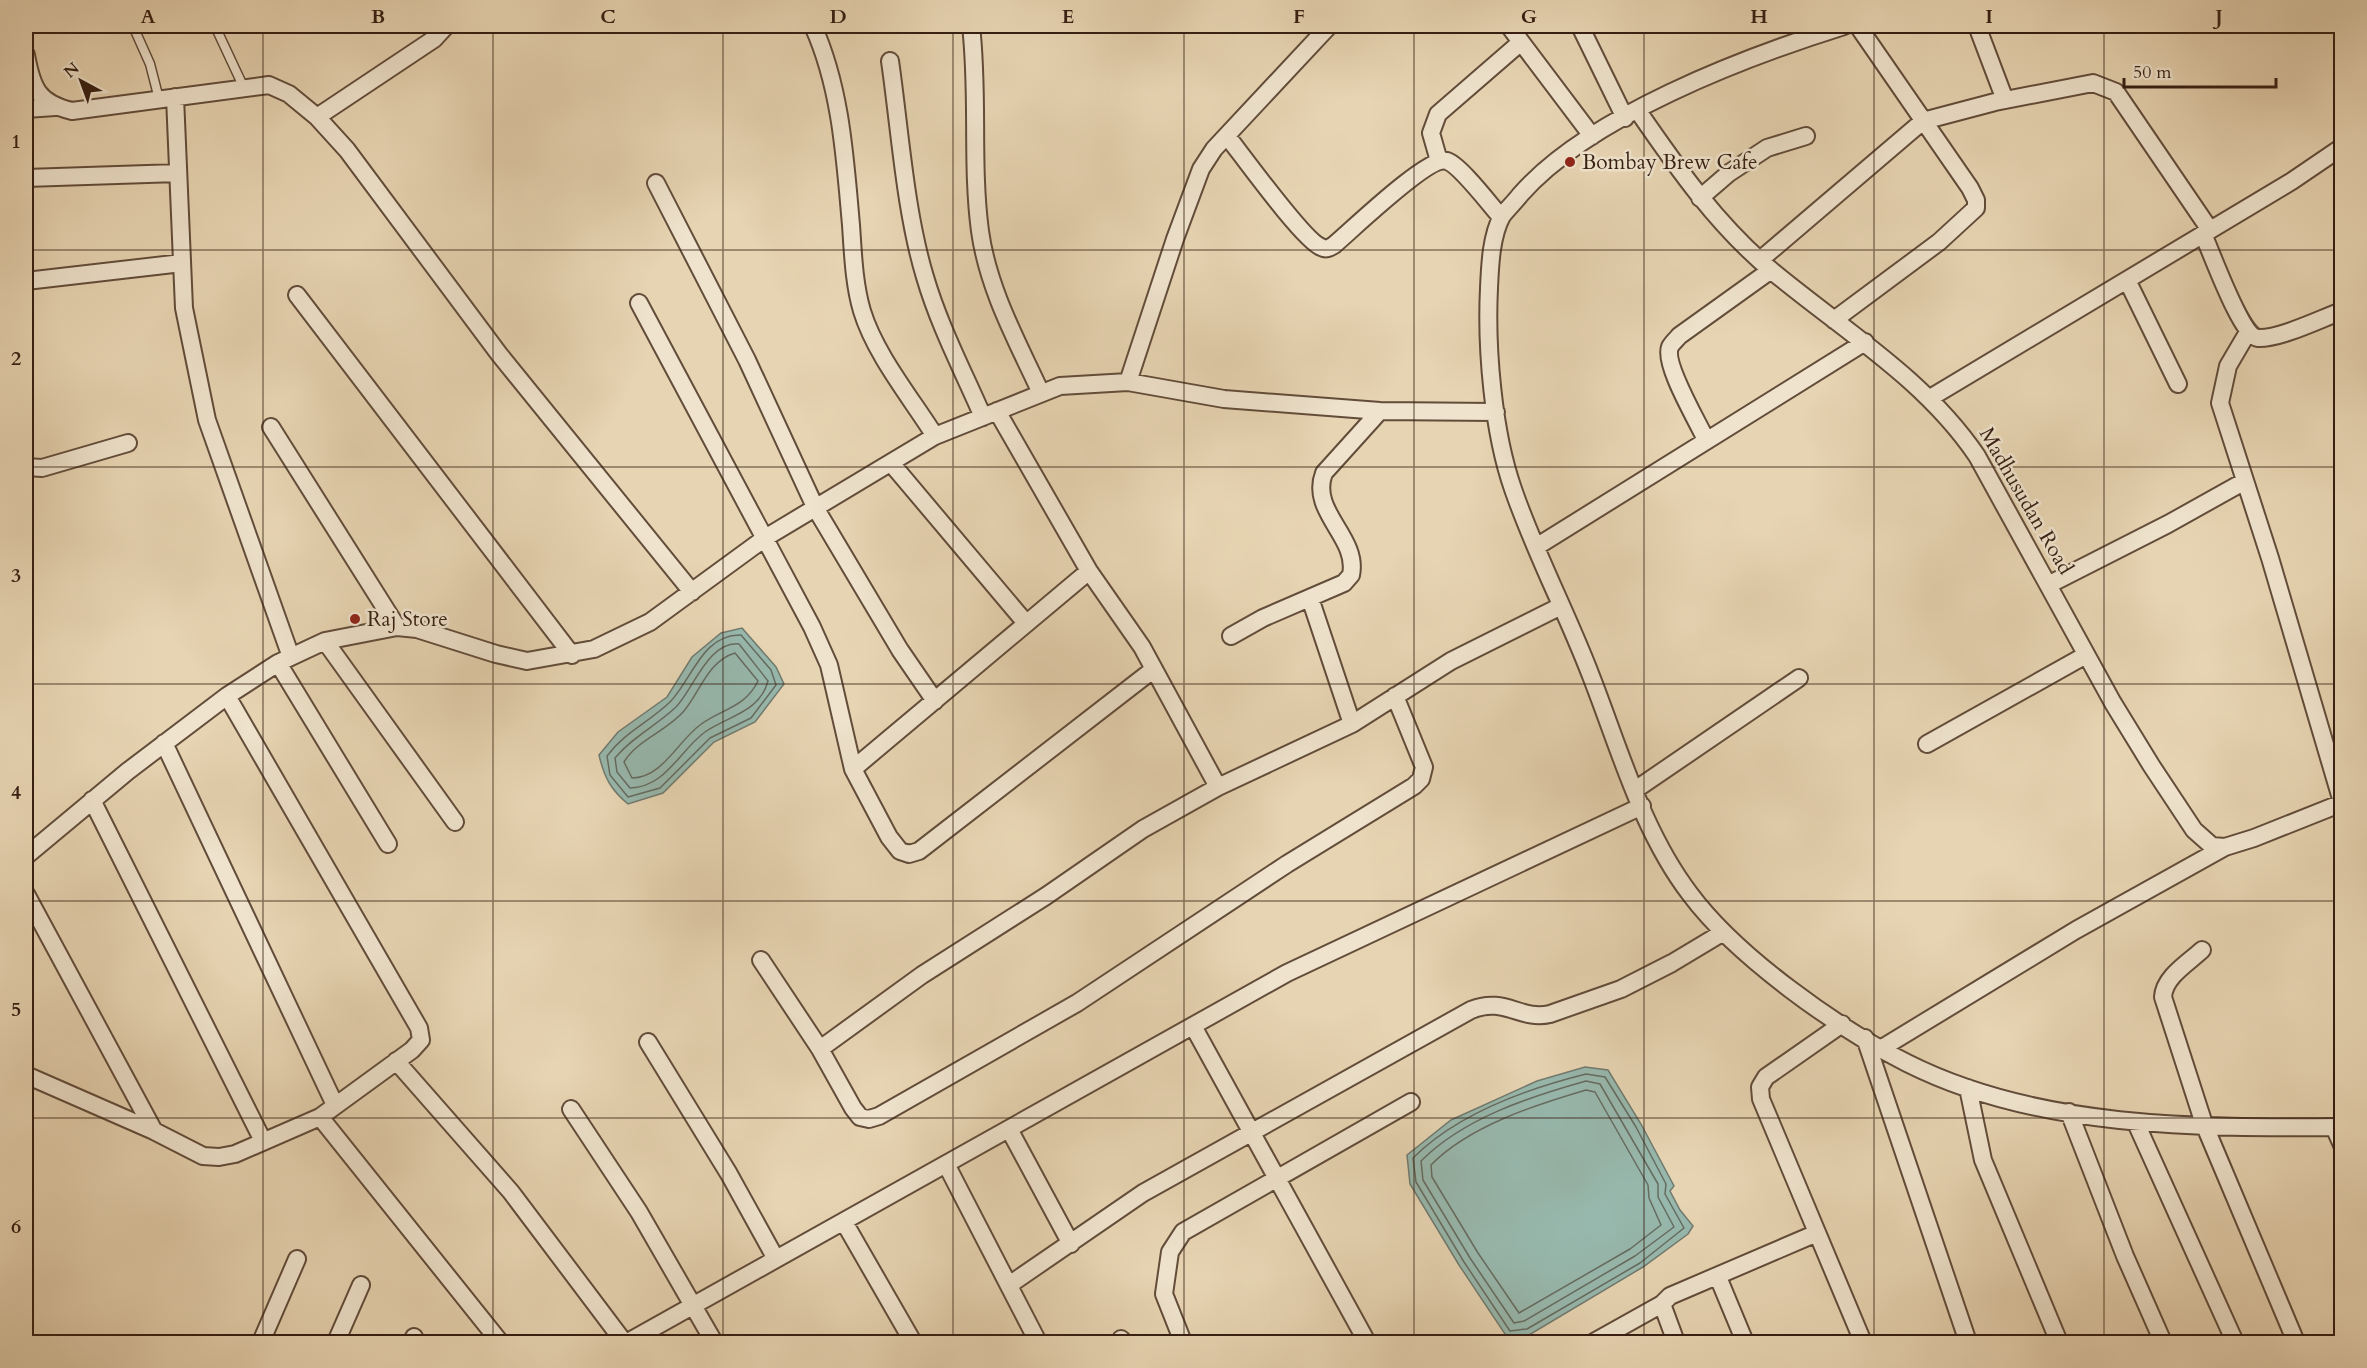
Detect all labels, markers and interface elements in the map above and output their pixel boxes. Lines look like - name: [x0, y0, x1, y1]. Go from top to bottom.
- text: A: [140, 3, 156, 30]
- text: B: [371, 3, 385, 30]
- text: C: [600, 3, 616, 30]
- text: D: [829, 3, 847, 30]
- text: E: [1062, 3, 1074, 30]
- text: F: [1293, 3, 1305, 30]
- text: G: [1521, 3, 1537, 30]
- text: H: [1750, 3, 1768, 30]
- text: I: [1985, 3, 1993, 30]
- text: J: [2212, 3, 2223, 30]
- north arrow: [51, 51, 111, 111]
- scale bar: [2124, 51, 2276, 89]
- text: N: [59, 58, 84, 83]
- text: 50 m: [2133, 60, 2172, 85]
- text: 1: [11, 128, 21, 155]
- place label: Bombay Brew Cafe: [1582, 148, 1757, 177]
- marker: Bombay Brew Cafe: [1563, 155, 1577, 169]
- text: 2: [11, 345, 21, 372]
- street label: Madhusudan Road: [1972, 422, 2080, 580]
- text: 3: [11, 562, 21, 589]
- place label: Raj Store: [367, 605, 448, 634]
- marker: Raj Store: [348, 612, 362, 626]
- text: 4: [11, 779, 21, 806]
- text: 5: [11, 996, 21, 1023]
- text: 6: [11, 1213, 21, 1240]

